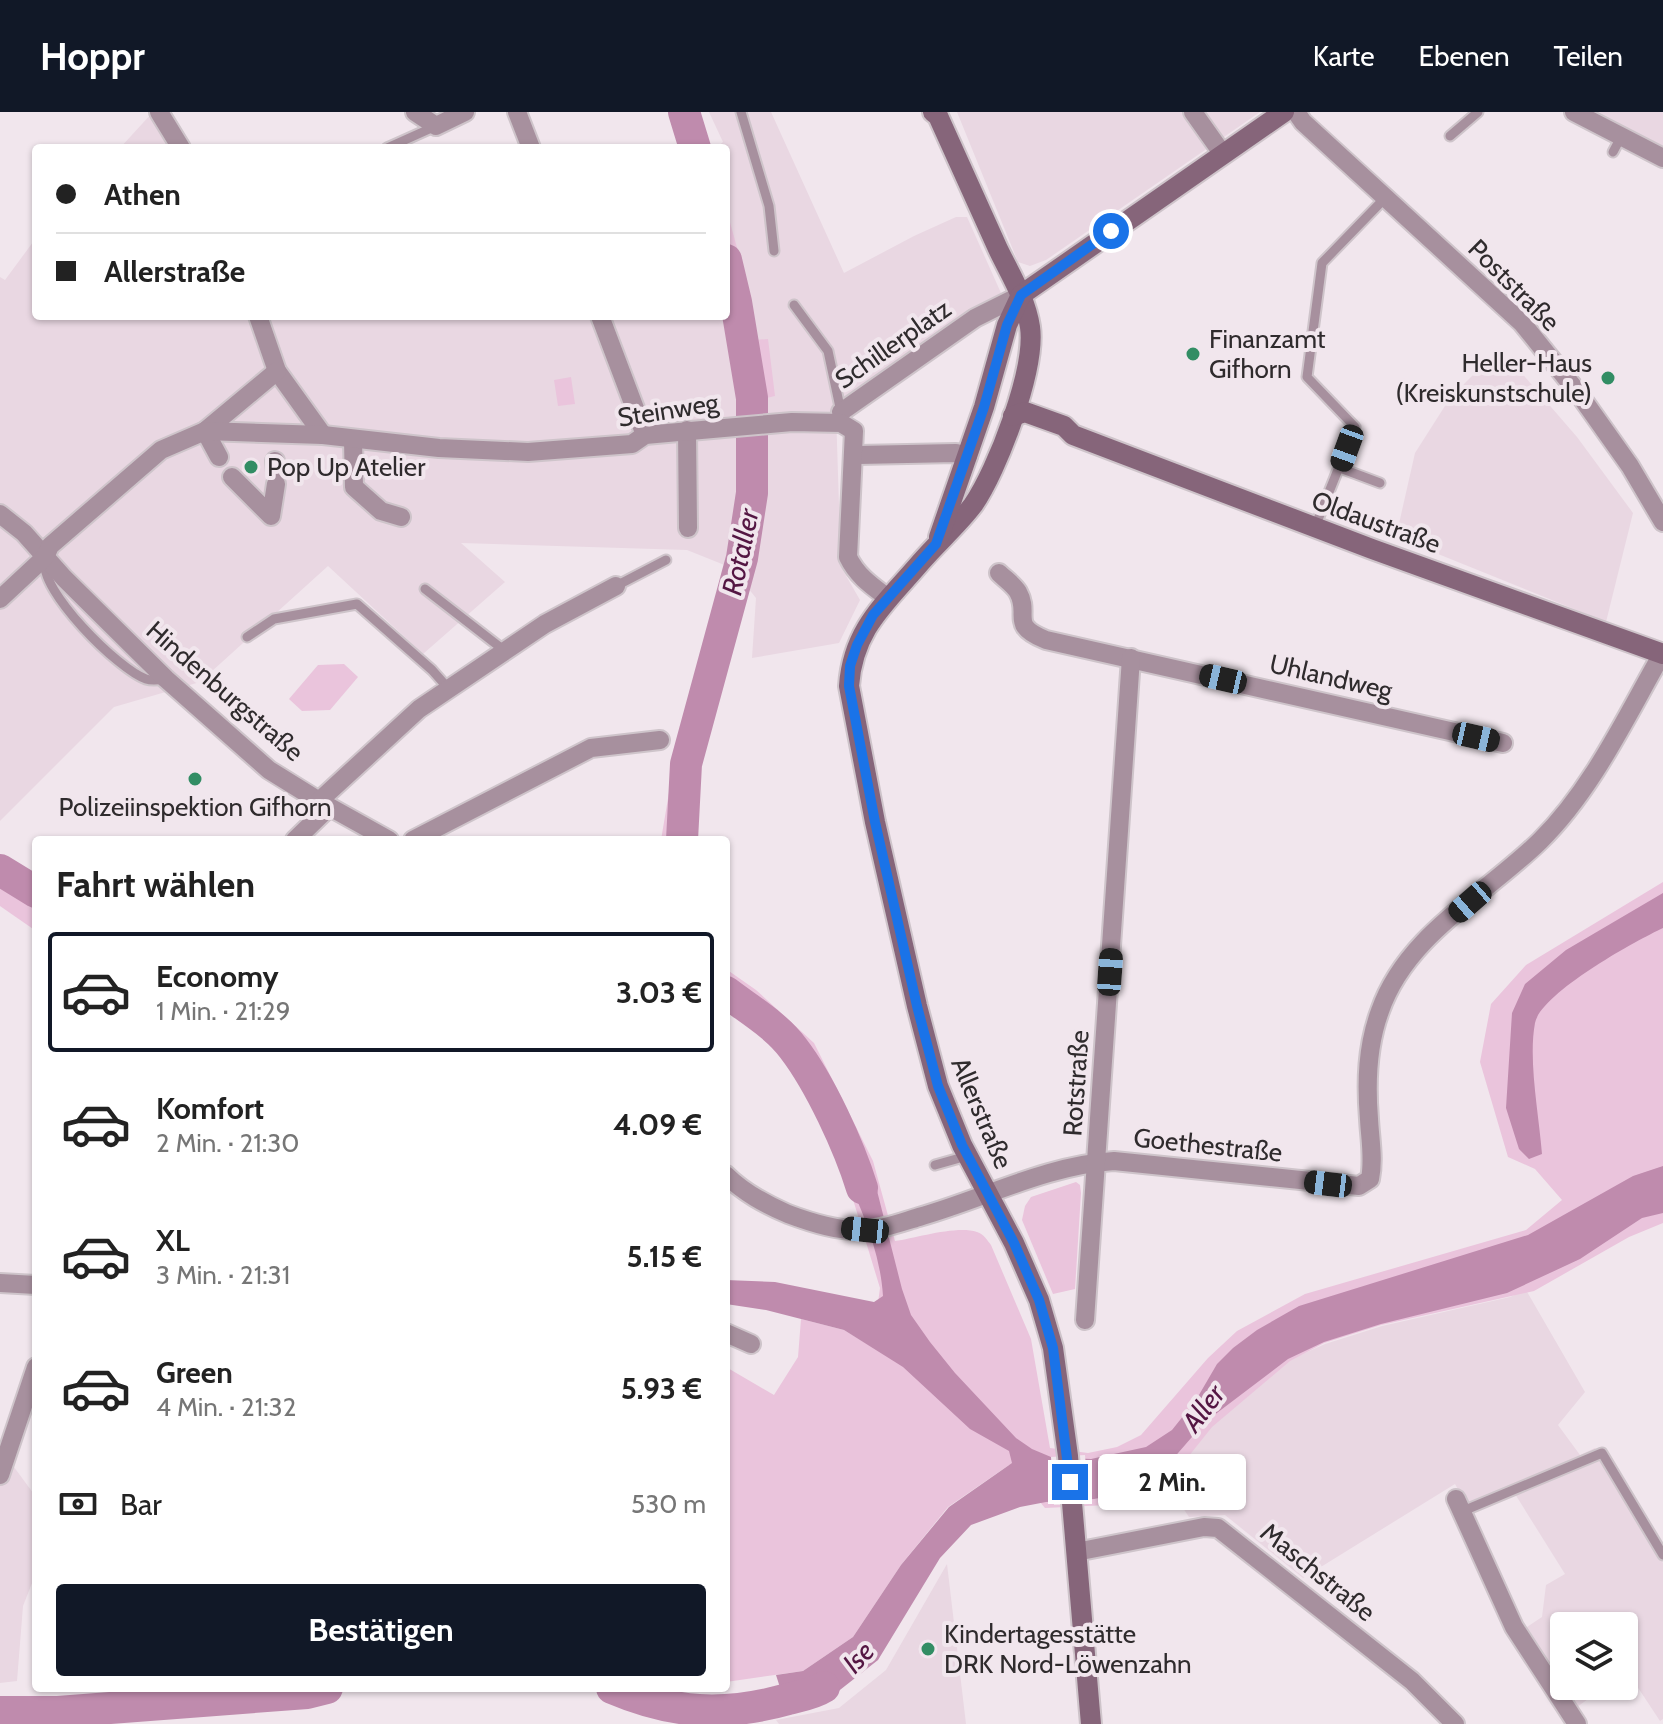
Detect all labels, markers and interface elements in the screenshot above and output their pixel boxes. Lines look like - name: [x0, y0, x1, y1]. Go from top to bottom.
- text: Hoppr: [40, 33, 145, 80]
- text: Karte: [1313, 39, 1375, 73]
- text: Ebenen: [1419, 39, 1510, 73]
- text: Teilen: [1554, 39, 1623, 73]
- text: Athen: [104, 176, 181, 213]
- route start: [1093, 213, 1129, 249]
- street label: Poststraße: [1461, 232, 1567, 338]
- text: Allerstraße: [104, 253, 245, 290]
- street label: Schillerplatz: [829, 292, 957, 396]
- place label: Finanzamt Gifhorn: [1209, 323, 1326, 385]
- marker: Finanzamt Gifhorn: [1184, 345, 1202, 363]
- place label: Heller-Haus (Kreiskunstschule): [1396, 347, 1592, 409]
- marker: Heller-Haus (Kreiskunstschule): [1599, 369, 1617, 387]
- street label: Steinweg: [615, 386, 722, 434]
- car: [1328, 421, 1366, 475]
- place label: Pop Up Atelier: [267, 451, 426, 483]
- marker: Pop Up Atelier: [242, 458, 260, 476]
- street label: Oldaustraße: [1307, 484, 1445, 560]
- water label: Rotaller: [714, 504, 766, 598]
- street label: Hindenburgstraße: [140, 614, 310, 768]
- street label: Uhlandweg: [1266, 647, 1397, 707]
- car: [1197, 662, 1249, 696]
- car: [1450, 720, 1502, 754]
- marker: Polizeiinspektion Gifhorn: [186, 770, 204, 788]
- place label: Polizeiinspektion Gifhorn: [58, 791, 332, 823]
- text: Fahrt wählen: [56, 862, 255, 906]
- car: [1444, 877, 1496, 927]
- car: [1096, 947, 1124, 997]
- icon: car: [60, 956, 132, 1028]
- text: Economy: [156, 958, 279, 995]
- text: 3.03 €: [616, 974, 702, 1011]
- text: 1 Min. · 21:29: [156, 995, 290, 1027]
- street label: Rotstraße: [1056, 1029, 1096, 1137]
- street label: Allerstraße: [944, 1053, 1020, 1173]
- icon: car: [60, 1088, 132, 1160]
- text: Komfort: [156, 1090, 264, 1127]
- text: 4.09 €: [613, 1106, 702, 1143]
- street label: Goethestraße: [1132, 1121, 1284, 1169]
- text: 2 Min. · 21:30: [156, 1127, 299, 1159]
- car: [1303, 1169, 1353, 1199]
- car: [840, 1216, 890, 1244]
- icon: car: [60, 1220, 132, 1292]
- text: XL: [156, 1222, 190, 1259]
- text: 5.15 €: [627, 1238, 702, 1275]
- text: 3 Min. · 21:31: [156, 1259, 290, 1291]
- icon: car: [60, 1352, 132, 1424]
- text: Green: [156, 1354, 233, 1391]
- text: 5.93 €: [621, 1370, 702, 1407]
- water label: Aller: [1173, 1377, 1232, 1440]
- text: 4 Min. · 21:32: [156, 1391, 296, 1423]
- callout: 2 Min.: [1098, 1454, 1246, 1510]
- route end: [1052, 1464, 1088, 1500]
- text: 2 Min.: [1138, 1466, 1206, 1498]
- icon: cash: [56, 1482, 100, 1526]
- text: Bar: [120, 1486, 162, 1523]
- text: 530 m: [631, 1488, 706, 1520]
- street label: Maschstraße: [1254, 1516, 1382, 1628]
- button: Bestätigen: [56, 1584, 706, 1676]
- map controls: [1550, 1612, 1638, 1700]
- button: layers: [1550, 1612, 1638, 1700]
- place label: Kindertagesstätte DRK Nord-Löwenzahn: [944, 1618, 1192, 1680]
- water label: Ise: [835, 1634, 881, 1680]
- marker: Kindertagesstätte DRK Nord-Löwenzahn: [919, 1640, 937, 1658]

